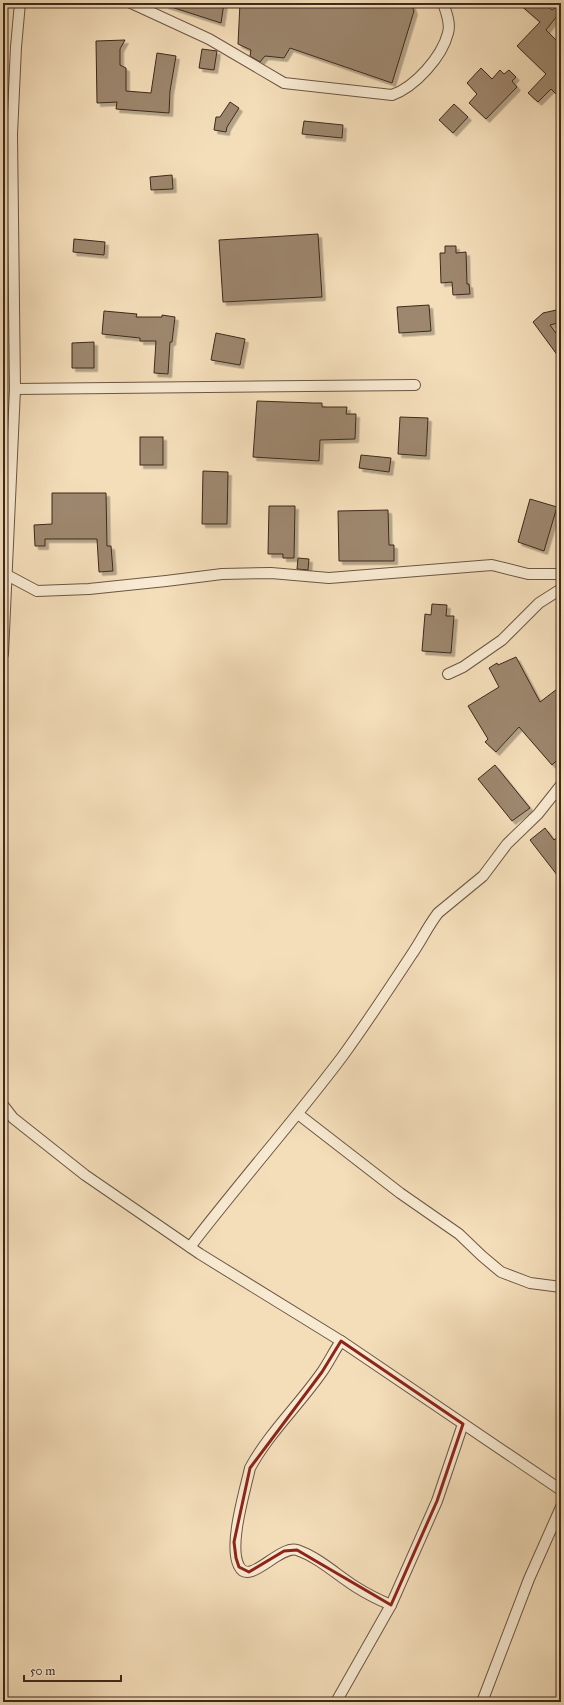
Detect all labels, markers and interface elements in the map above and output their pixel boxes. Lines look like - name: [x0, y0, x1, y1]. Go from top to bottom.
- scale bar: [24, 1657, 121, 1683]
- text: 50 m: [30, 1664, 55, 1678]

